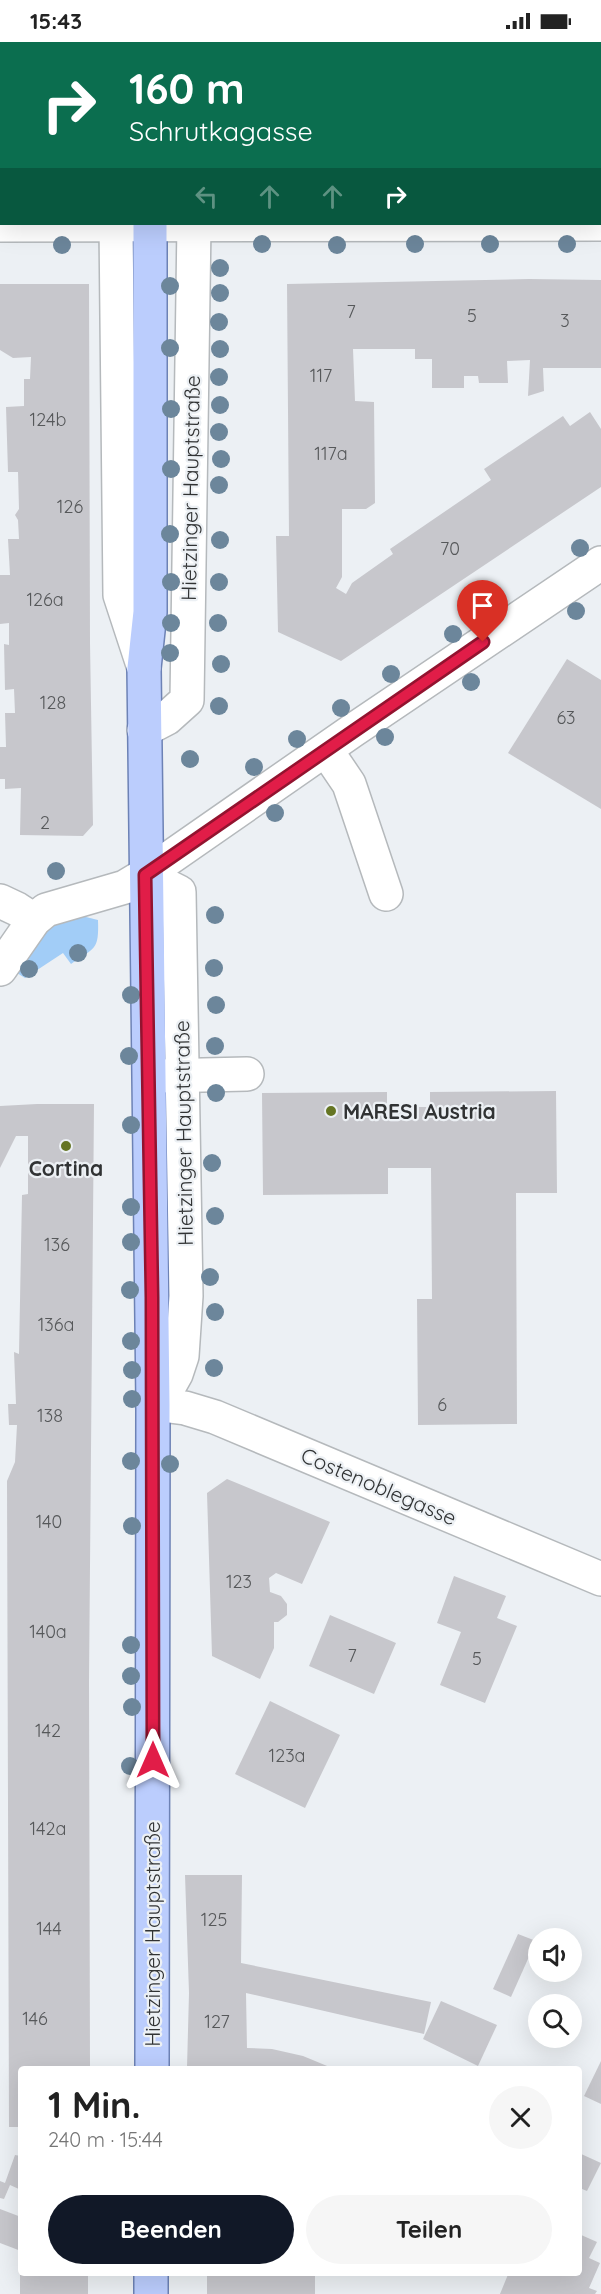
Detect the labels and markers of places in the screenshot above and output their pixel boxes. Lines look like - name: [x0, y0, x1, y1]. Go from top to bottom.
- pin: [457, 580, 508, 642]
- place label: MARESI Austria: [343, 1098, 496, 1124]
- marker: MARESI Austria: [324, 1104, 338, 1118]
- marker: Cortina: [59, 1139, 73, 1153]
- place label: Cortina: [29, 1155, 103, 1181]

